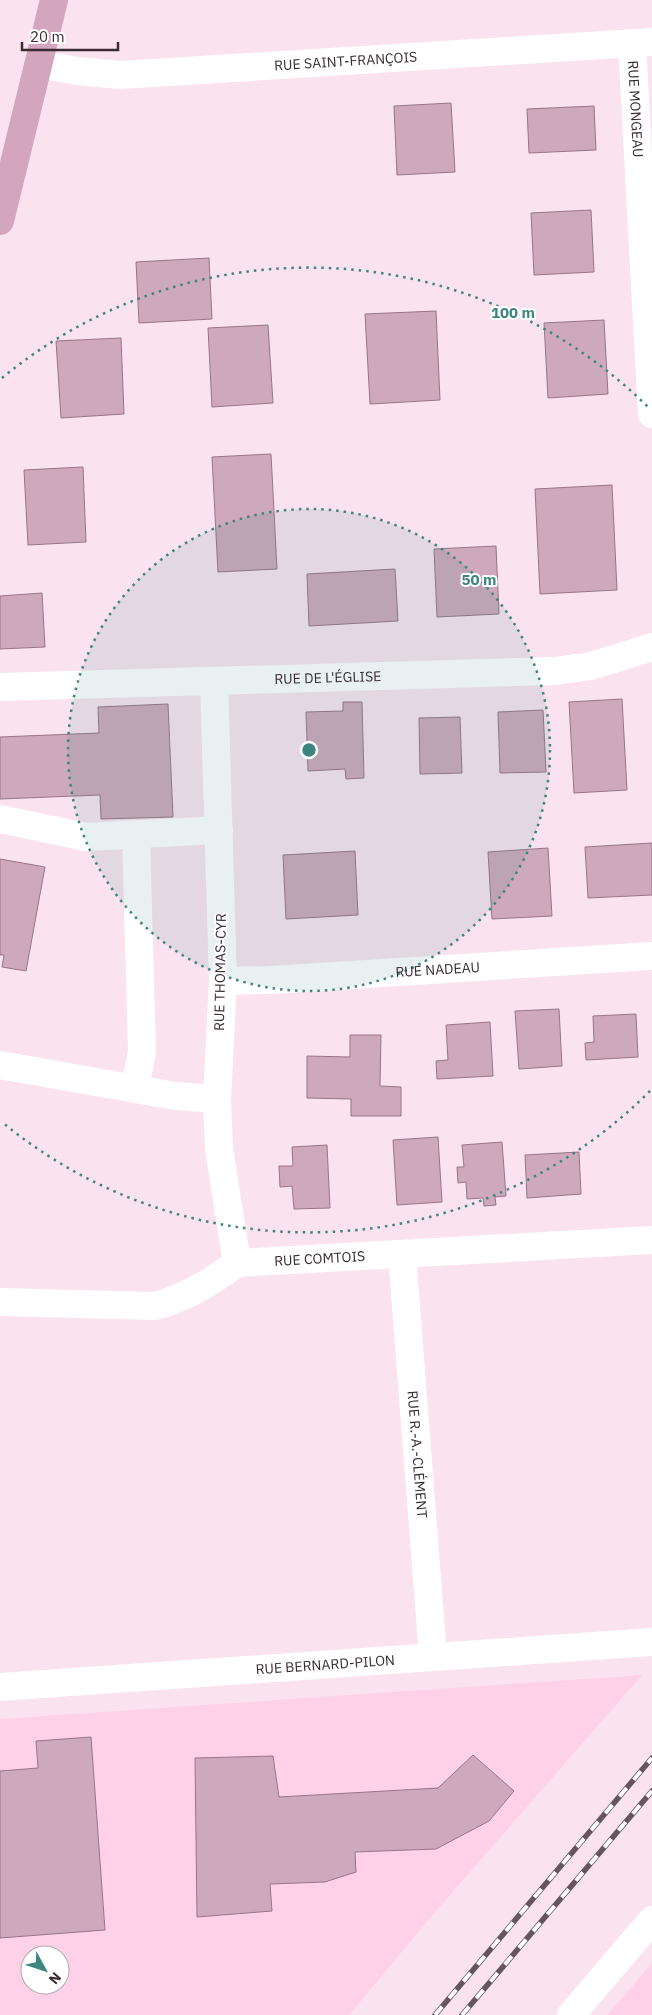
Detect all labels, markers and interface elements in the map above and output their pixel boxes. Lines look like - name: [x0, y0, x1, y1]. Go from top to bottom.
- scale bar: [22, 20, 119, 52]
- text: 20 m: [30, 27, 65, 46]
- street label: RUE SAINT-FRANÇOIS: [274, 48, 418, 74]
- street label: RUE MONGEAU: [624, 60, 647, 158]
- text: 100 m: [491, 303, 535, 322]
- text: 50 m: [462, 570, 496, 589]
- street label: RUE DE L'ÉGLISE: [274, 667, 382, 688]
- centre of rings: [300, 741, 318, 759]
- street label: RUE THOMAS-CYR: [210, 913, 230, 1031]
- street label: RUE NADEAU: [395, 958, 480, 981]
- street label: RUE COMTOIS: [274, 1247, 366, 1270]
- street label: RUE R.-A.-CLÉMENT: [404, 1390, 431, 1519]
- street label: RUE BERNARD-PILON: [255, 1651, 396, 1678]
- north arrow: [20, 1945, 70, 1995]
- text: N: [45, 1969, 65, 1988]

